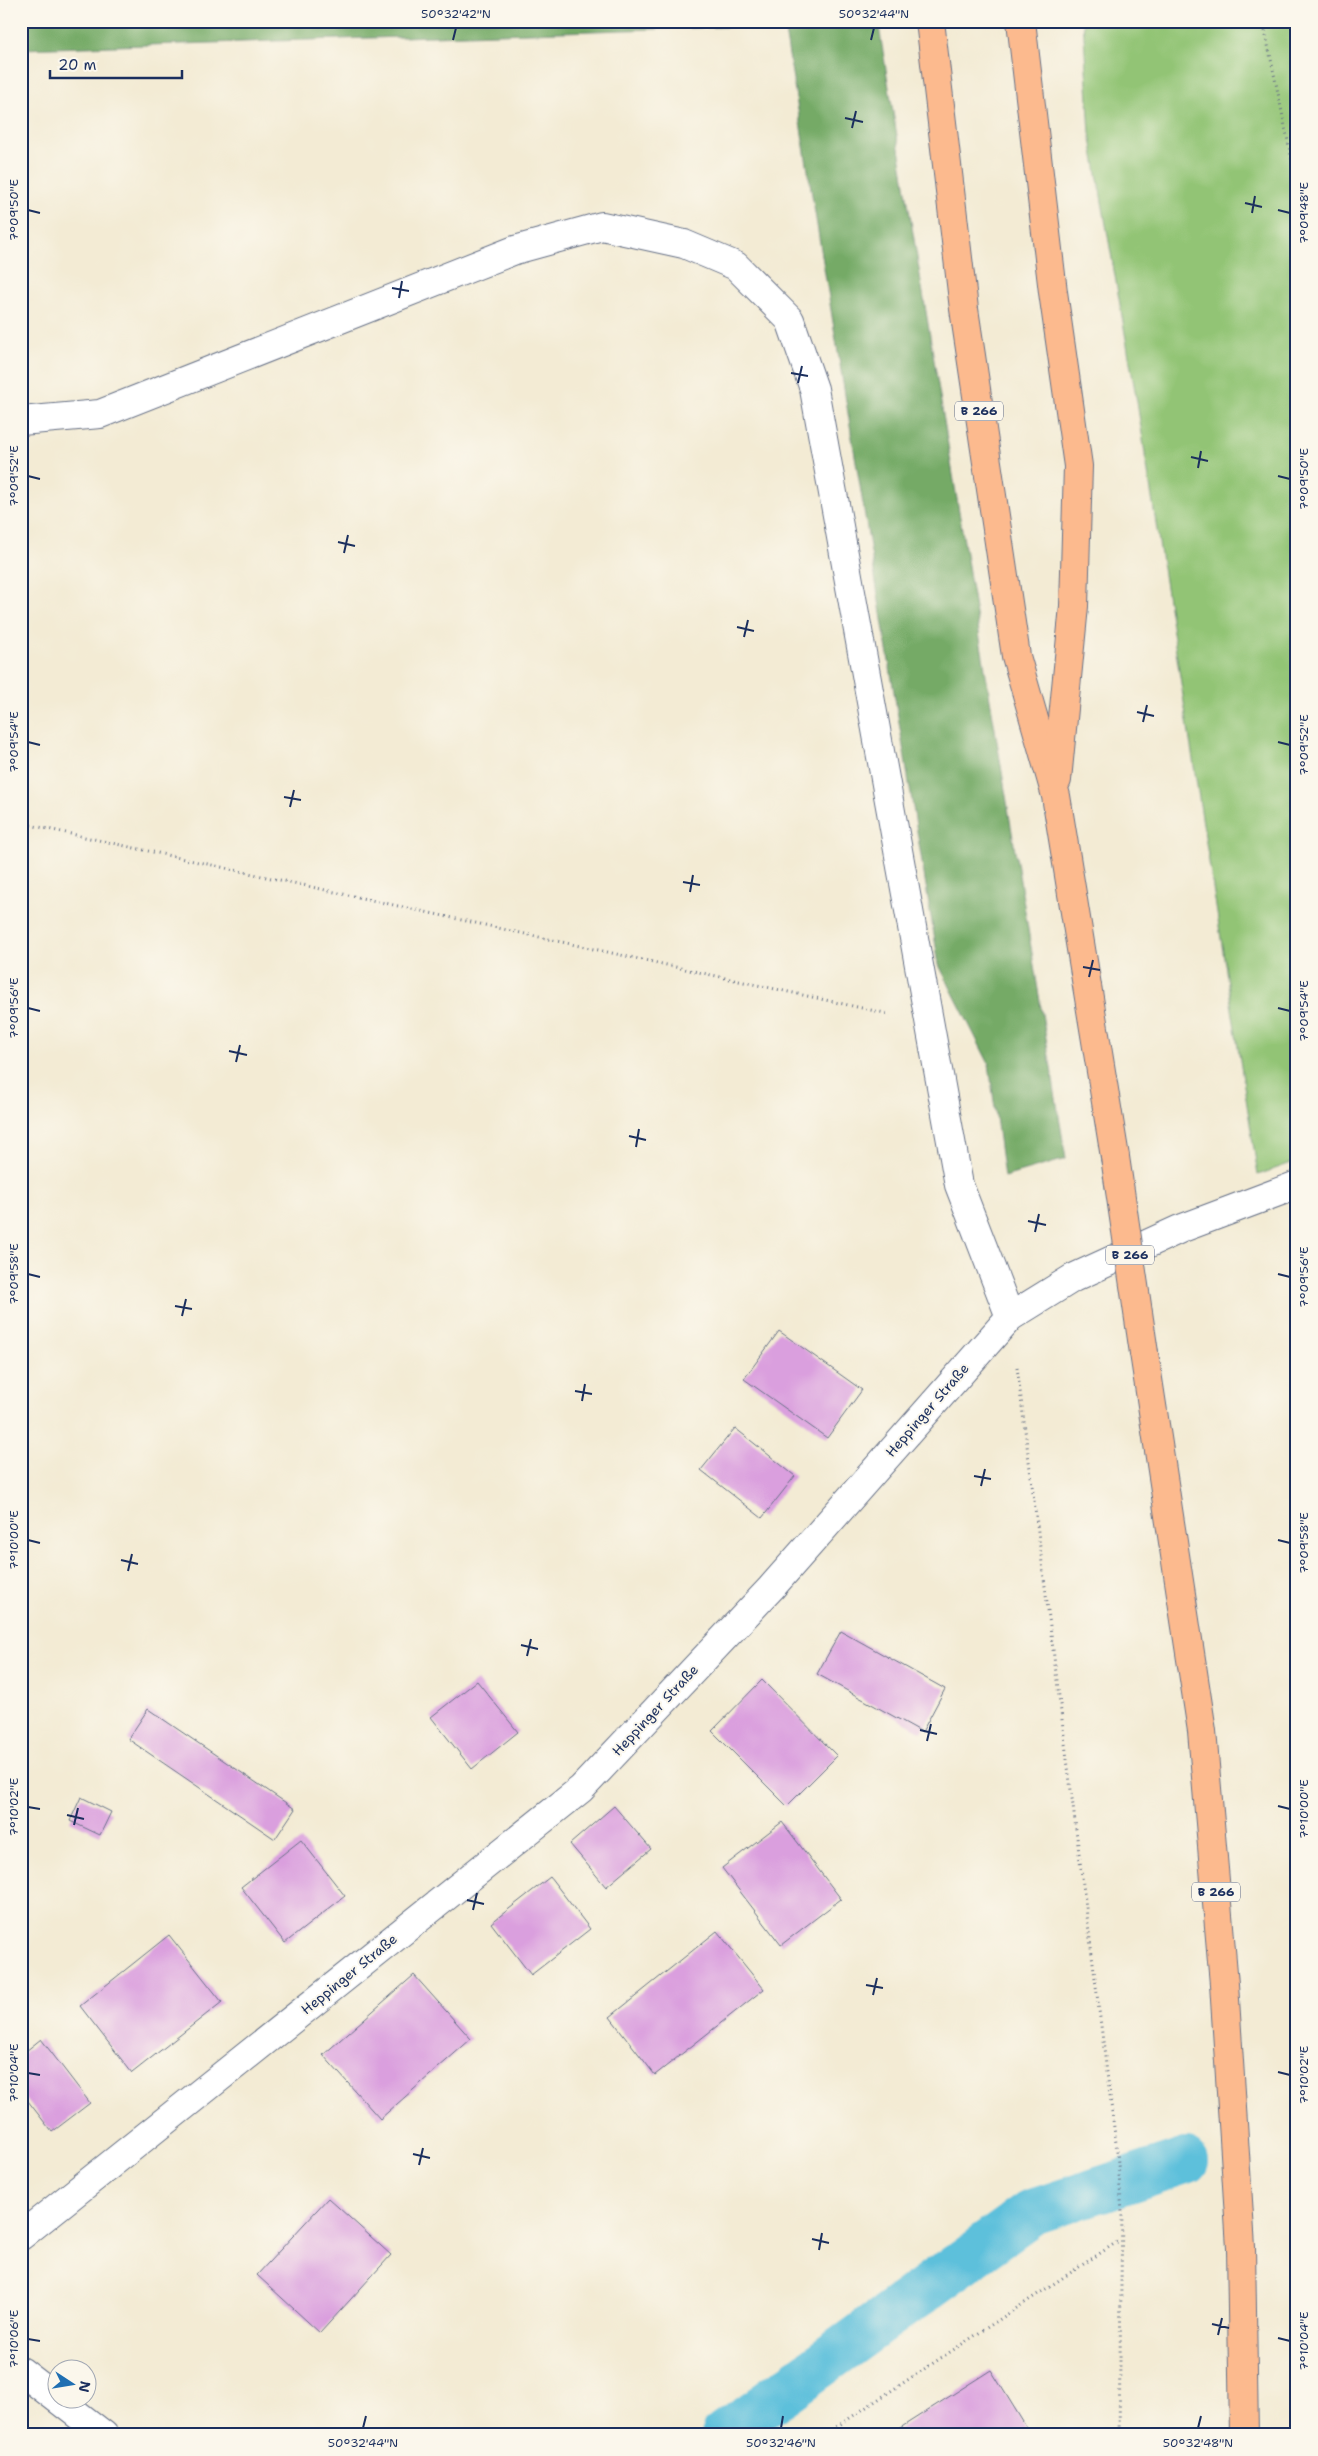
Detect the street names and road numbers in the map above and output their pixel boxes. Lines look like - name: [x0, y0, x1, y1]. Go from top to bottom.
- road number: B 266: [955, 402, 1003, 421]
- road number: B 266: [1106, 1246, 1154, 1264]
- street label: Heppinger Straße: [881, 1359, 973, 1461]
- street label: Heppinger Straße: [608, 1660, 702, 1759]
- road number: B 266: [1192, 1882, 1240, 1901]
- street label: Heppinger Straße: [297, 1930, 401, 2018]

